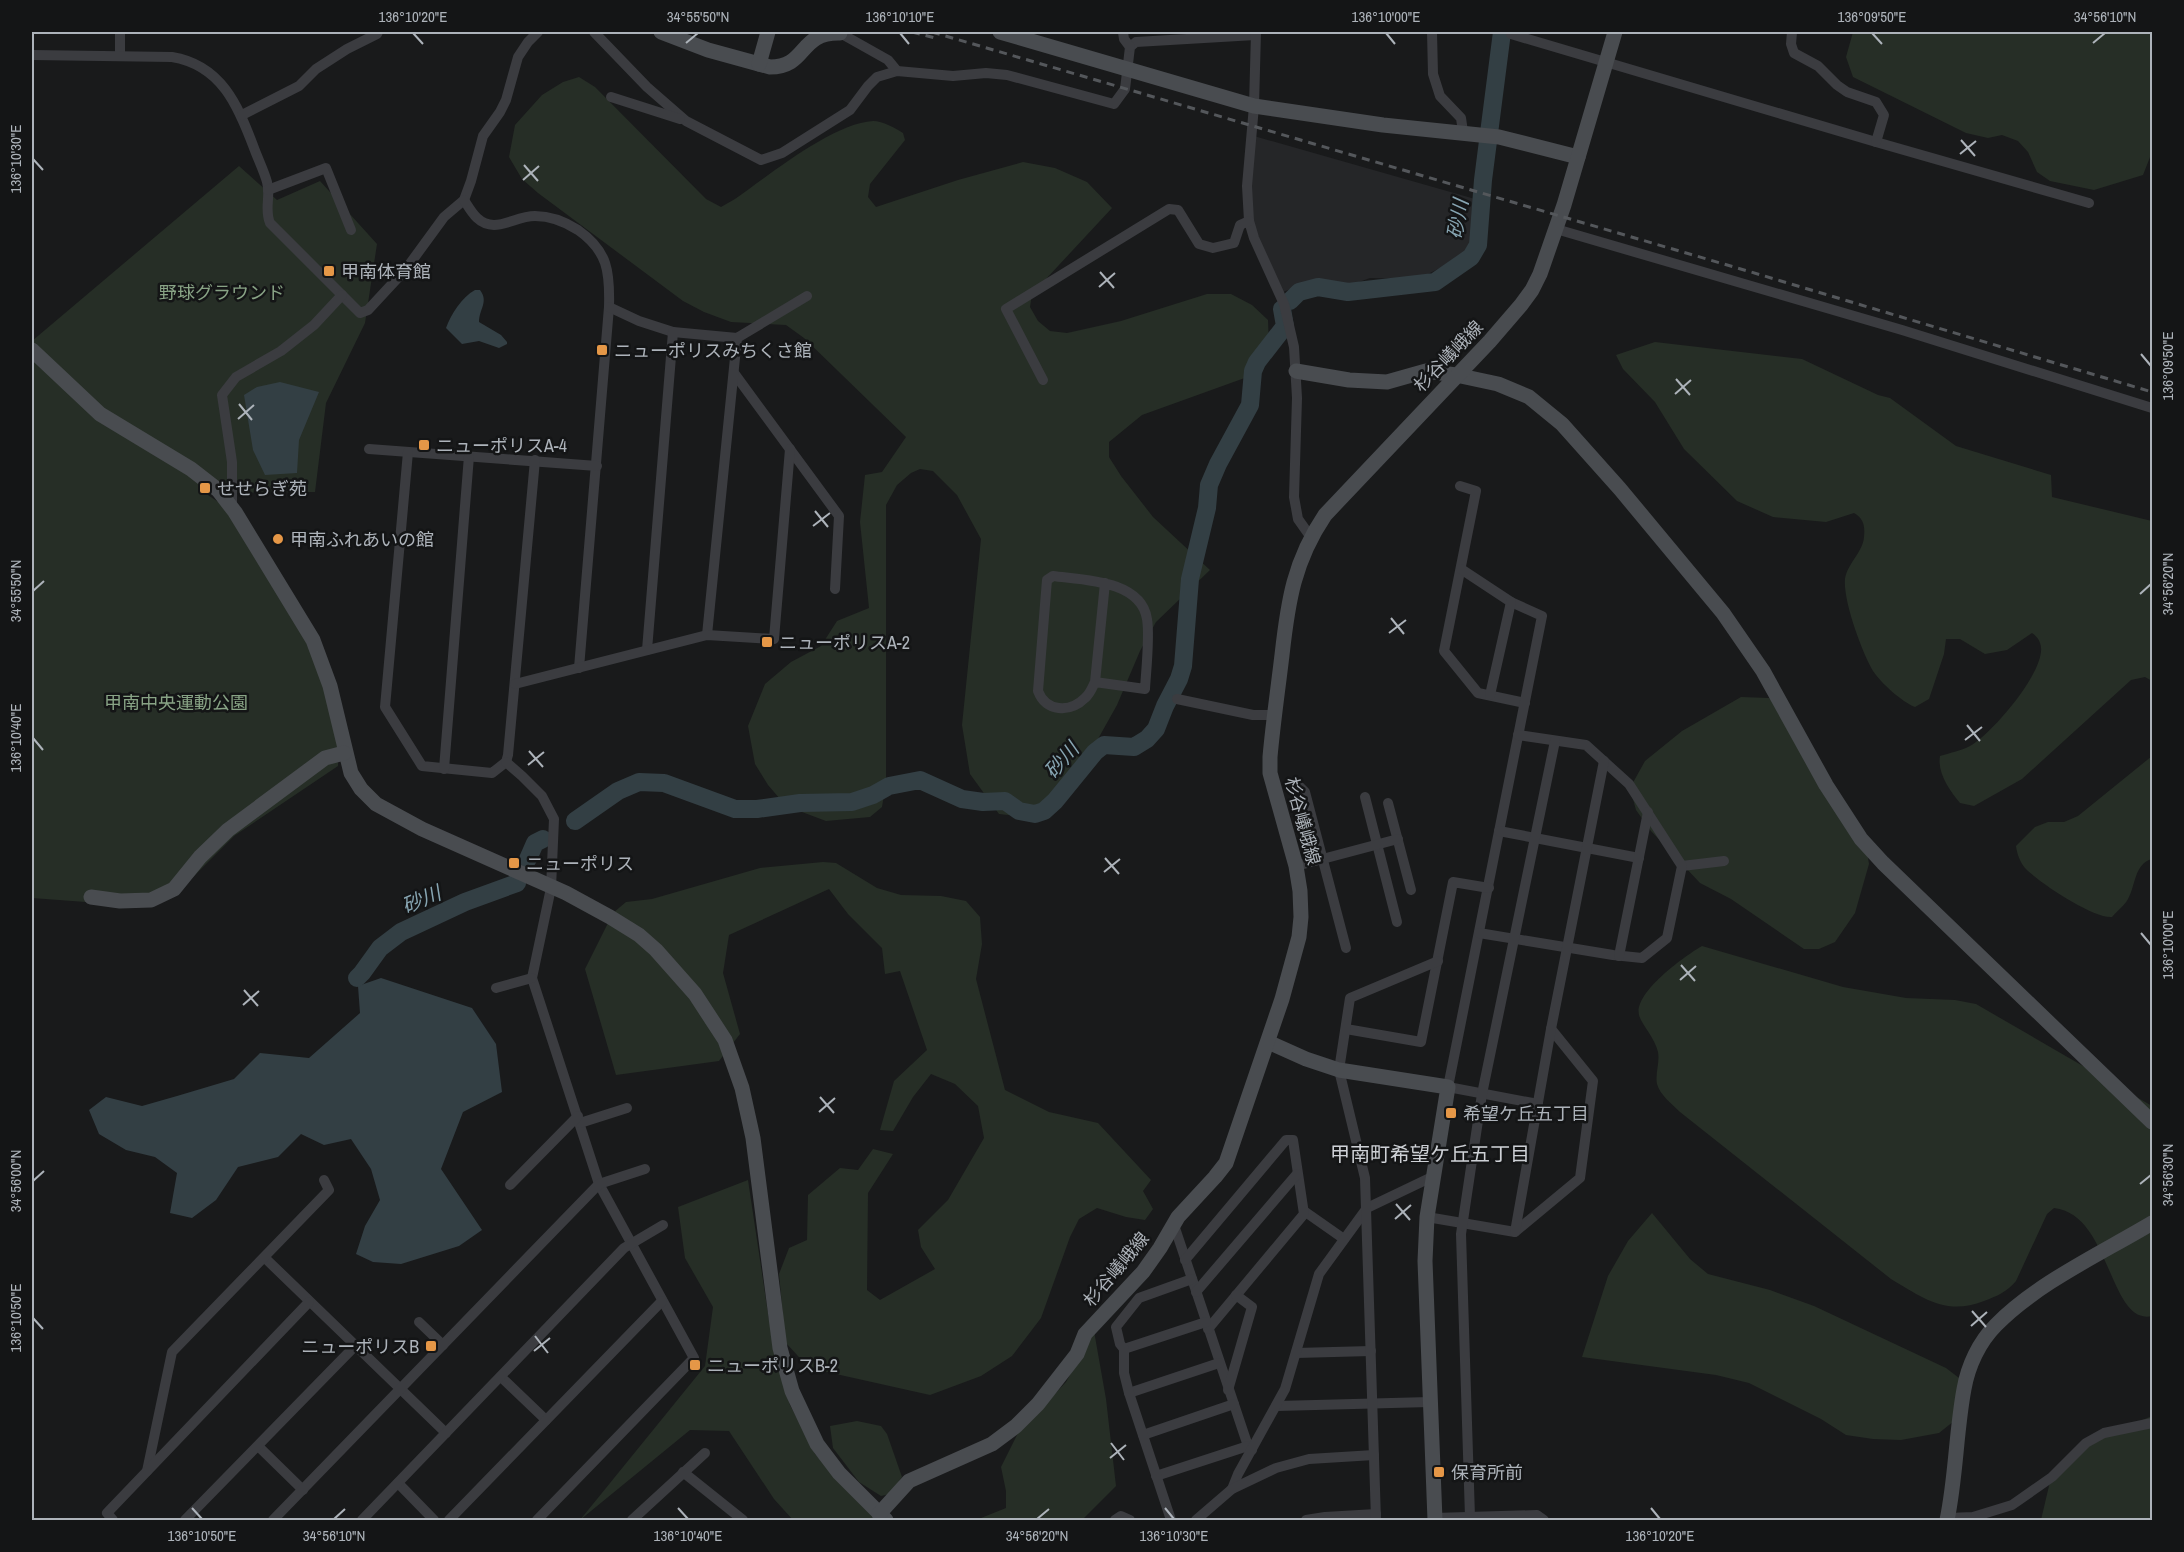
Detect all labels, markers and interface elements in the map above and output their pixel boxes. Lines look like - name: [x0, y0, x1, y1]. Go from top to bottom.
- text: 136°10'20"E: [379, 6, 447, 27]
- text: 34°55'50"N: [667, 6, 729, 27]
- text: 136°10'10"E: [866, 6, 934, 27]
- text: 136°10'00"E: [1352, 6, 1420, 27]
- text: 136°09'50"E: [1838, 6, 1906, 27]
- text: 34°56'10"N: [2074, 6, 2136, 27]
- text: 136°10'30"E: [5, 125, 26, 193]
- water label: 砂川: [1440, 195, 1474, 241]
- place label: 甲南体育館: [341, 259, 431, 284]
- marker: 甲南体育館: [322, 264, 336, 278]
- park label: 野球グラウンド: [159, 280, 285, 305]
- street label: 杉谷嶬峨線: [1408, 315, 1488, 397]
- text: 136°09'50"E: [2157, 332, 2178, 400]
- place label: ニューポリスみちくさ館: [614, 338, 812, 363]
- marker: ニューポリスみちくさ館: [595, 343, 609, 357]
- place label: ニューポリスA-4: [436, 433, 567, 458]
- marker: ニューポリスA-4: [417, 438, 431, 452]
- place label: せせらぎ苑: [217, 476, 307, 501]
- marker: せせらぎ苑: [198, 481, 212, 495]
- place label: 甲南ふれあいの館: [290, 527, 434, 552]
- marker: 甲南ふれあいの館: [271, 532, 285, 546]
- text: 34°56'20"N: [2157, 553, 2178, 615]
- text: 34°55'50"N: [5, 560, 26, 622]
- place label: ニューポリスA-2: [779, 630, 910, 655]
- marker: ニューポリスA-2: [760, 635, 774, 649]
- park label: 甲南中央運動公園: [104, 690, 248, 715]
- text: 136°10'40"E: [5, 704, 26, 772]
- water label: 砂川: [1038, 735, 1086, 784]
- street label: 杉谷嶬峨線: [1279, 774, 1327, 868]
- place label: ニューポリス: [526, 851, 634, 876]
- marker: ニューポリス: [507, 856, 521, 870]
- water label: 砂川: [397, 878, 447, 919]
- text: 136°10'00"E: [2157, 911, 2178, 979]
- place label: 希望ケ丘五丁目: [1463, 1101, 1589, 1126]
- marker: 希望ケ丘五丁目: [1444, 1106, 1458, 1120]
- district label: 甲南町希望ケ丘五丁目: [1330, 1140, 1530, 1167]
- text: 34°56'30"N: [2157, 1144, 2178, 1206]
- text: 34°56'00"N: [5, 1150, 26, 1212]
- street label: 杉谷嶬峨線: [1077, 1226, 1155, 1312]
- text: 136°10'50"E: [5, 1284, 26, 1352]
- place label: ニューポリスB: [301, 1334, 419, 1359]
- marker: ニューポリスB: [424, 1339, 438, 1353]
- place label: ニューポリスB-2: [707, 1353, 838, 1378]
- marker: ニューポリスB-2: [688, 1358, 702, 1372]
- place label: 保育所前: [1451, 1460, 1523, 1485]
- marker: 保育所前: [1432, 1465, 1446, 1479]
- text: 136°10'50"E: [168, 1525, 236, 1546]
- text: 34°56'10"N: [303, 1525, 365, 1546]
- text: 136°10'40"E: [654, 1525, 722, 1546]
- text: 34°56'20"N: [1006, 1525, 1068, 1546]
- text: 136°10'30"E: [1140, 1525, 1208, 1546]
- text: 136°10'20"E: [1626, 1525, 1694, 1546]

